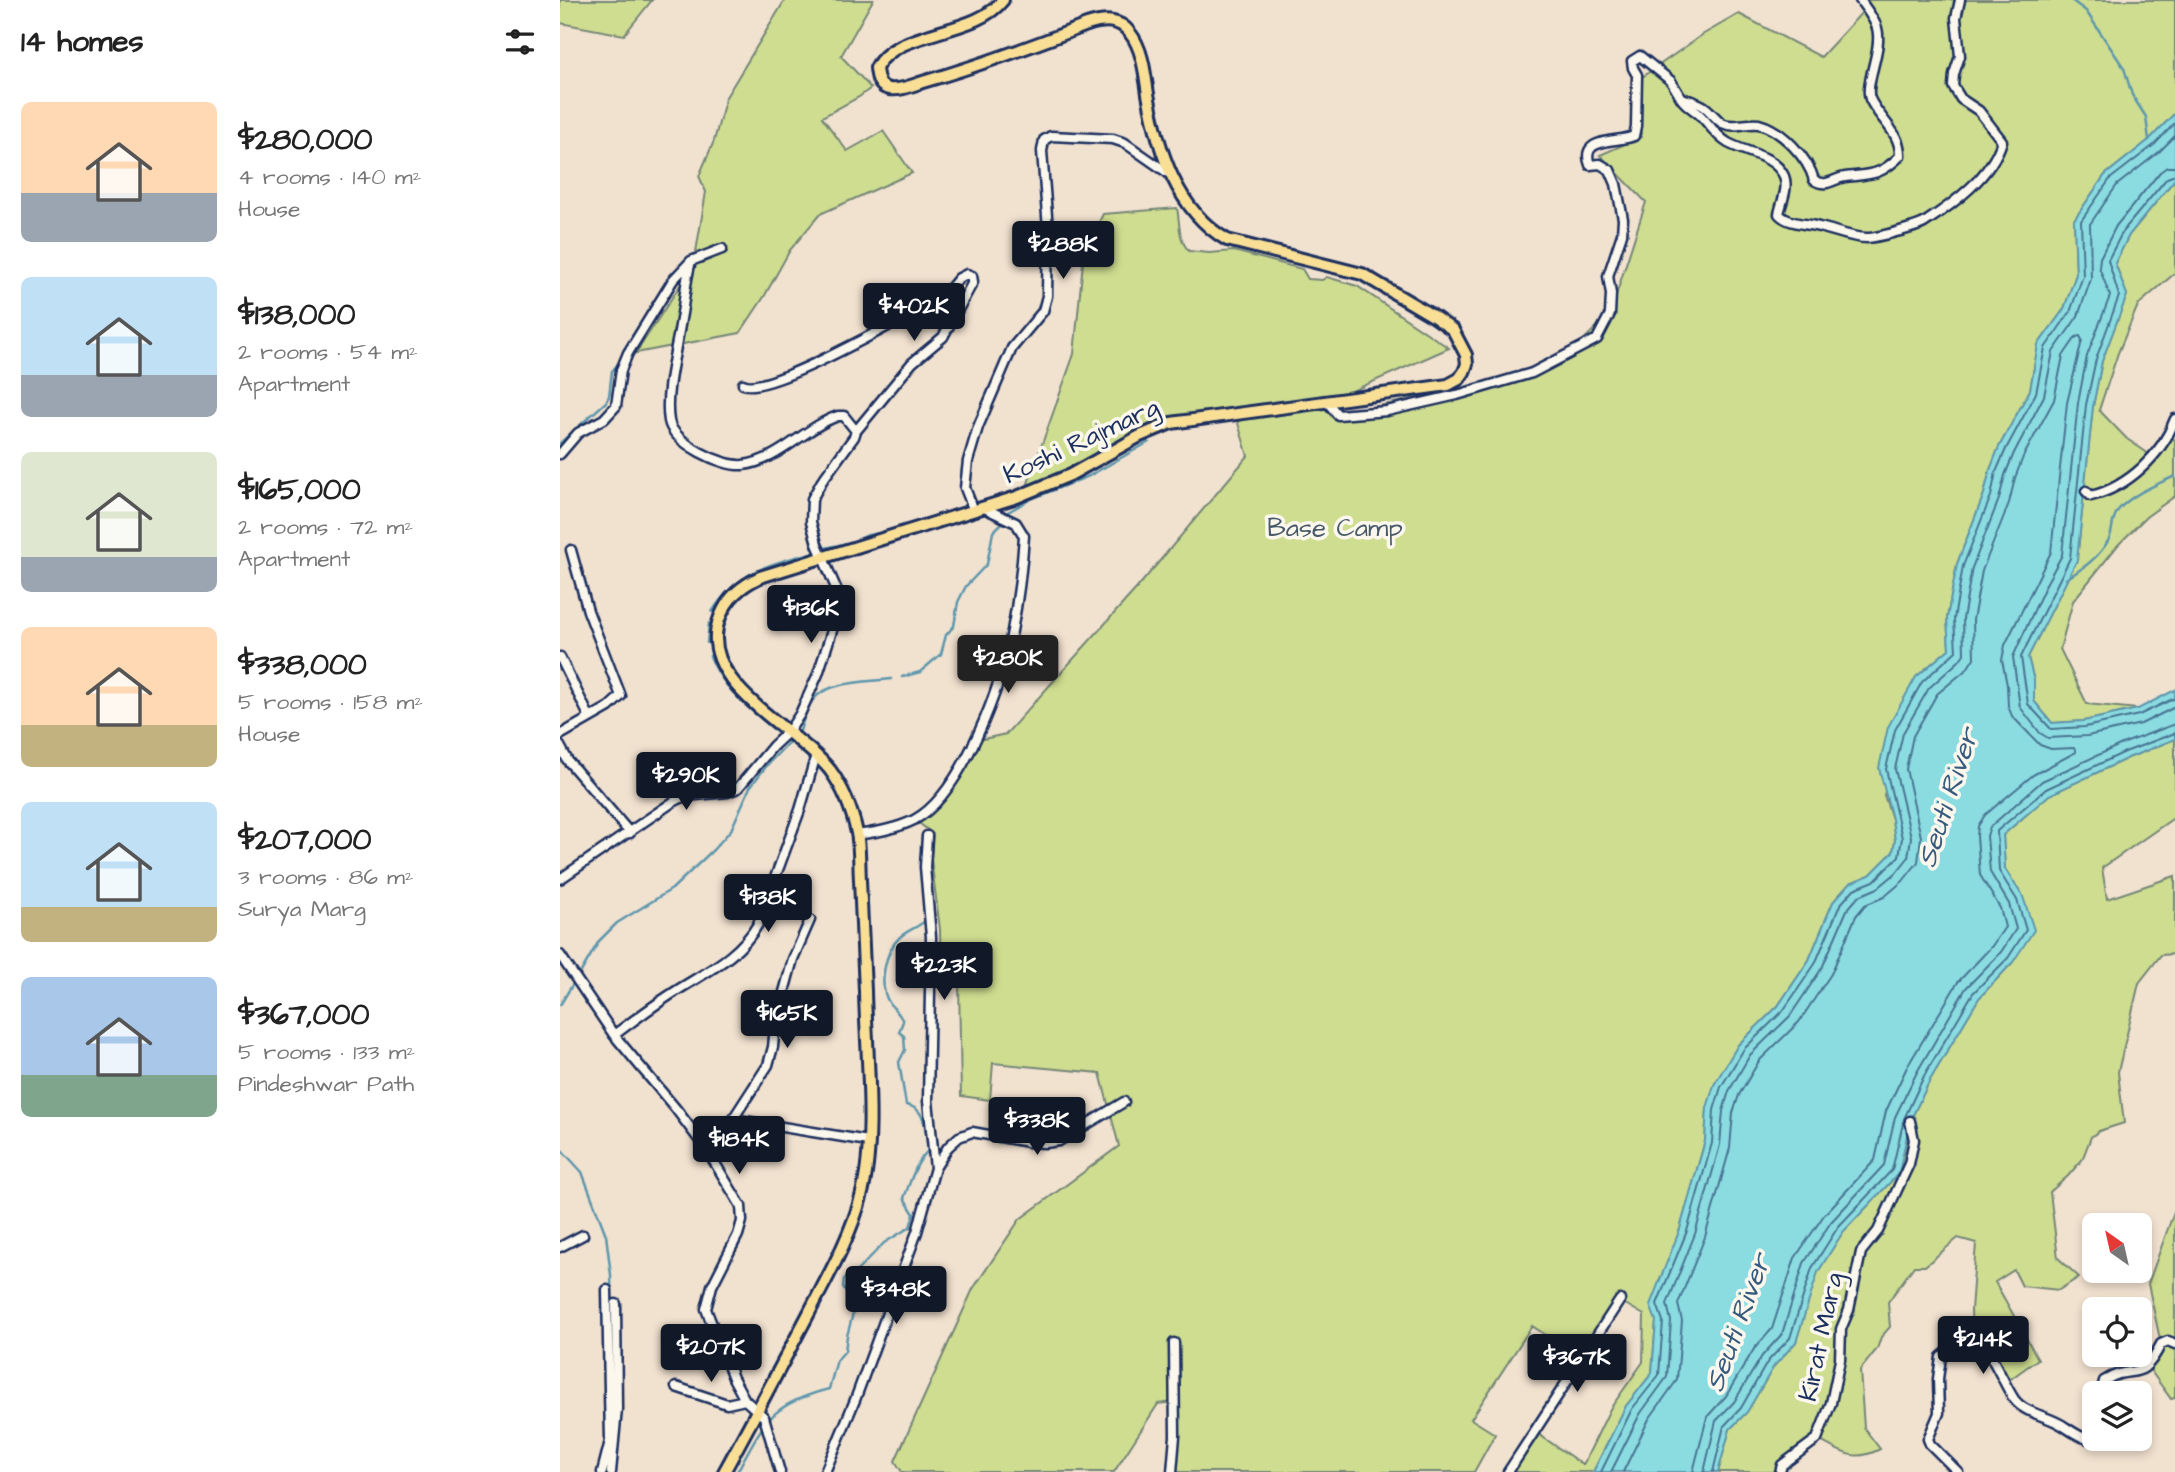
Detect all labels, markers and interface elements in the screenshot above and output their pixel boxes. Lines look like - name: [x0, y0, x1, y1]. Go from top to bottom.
- text: 14 homes: [21, 21, 144, 63]
- icon: filters: [501, 23, 539, 61]
- text: $280,000: [238, 119, 372, 161]
- icon: home: [77, 130, 161, 214]
- text: 4 rooms · 140 m²: [238, 161, 421, 193]
- text: House: [238, 193, 301, 225]
- pin: $288K: [1014, 222, 1112, 281]
- text: $288K: [1028, 228, 1098, 260]
- pin: $402K: [865, 284, 963, 343]
- text: $402K: [879, 290, 949, 322]
- text: $138,000: [238, 294, 355, 336]
- icon: home: [77, 305, 161, 389]
- text: 2 rooms · 54 m²: [238, 336, 418, 368]
- text: Apartment: [238, 368, 350, 400]
- street label: Koshi Rajmarg: [997, 389, 1166, 495]
- text: $165,000: [238, 469, 361, 511]
- icon: home: [77, 480, 161, 564]
- park label: Base Camp: [1267, 510, 1403, 546]
- text: 2 rooms · 72 m²: [238, 511, 413, 543]
- text: Apartment: [238, 543, 350, 575]
- pin: $136K: [762, 586, 860, 645]
- text: $136K: [783, 592, 839, 624]
- pin: $280K: [959, 636, 1057, 695]
- text: $280K: [973, 642, 1043, 674]
- text: $338,000: [238, 644, 367, 686]
- icon: home: [77, 655, 161, 739]
- text: 5 rooms · 158 m²: [238, 686, 423, 718]
- text: House: [238, 718, 301, 750]
- water label: Seuti River: [1907, 721, 1989, 872]
- pin: $290K: [637, 752, 735, 812]
- text: $290K: [652, 759, 720, 791]
- text: $207,000: [238, 819, 371, 861]
- icon: home: [77, 830, 161, 914]
- text: 3 rooms · 86 m²: [238, 861, 414, 893]
- pin: $138K: [719, 874, 817, 934]
- text: $138K: [740, 881, 796, 913]
- text: Surya Marg: [238, 893, 366, 925]
- pin: $223K: [895, 942, 993, 1002]
- text: $223K: [912, 949, 976, 981]
- pin: $165K: [738, 990, 836, 1050]
- text: $367,000: [238, 994, 369, 1036]
- text: $165K: [757, 997, 817, 1029]
- icon: home: [77, 1005, 161, 1089]
- text: 5 rooms · 133 m²: [238, 1036, 415, 1068]
- text: Pindeshwar Path: [238, 1068, 414, 1100]
- pin: $338K: [988, 1098, 1086, 1157]
- text: $338K: [1004, 1104, 1070, 1136]
- pin: $184K: [690, 1116, 788, 1176]
- text: $184K: [709, 1123, 769, 1155]
- north arrow: [2082, 1213, 2152, 1283]
- map controls: [2082, 1213, 2152, 1451]
- water label: Seuti River: [1695, 1247, 1782, 1397]
- pin: $348K: [847, 1266, 945, 1326]
- street label: Kirat Marg: [1790, 1269, 1854, 1405]
- text: $348K: [862, 1273, 931, 1305]
- button: locate: [2082, 1297, 2152, 1367]
- pin: $214K: [1934, 1316, 2032, 1376]
- text: $214K: [1954, 1323, 2012, 1355]
- pin: $207K: [662, 1324, 760, 1384]
- text: $207K: [677, 1331, 745, 1363]
- pin: $367K: [1528, 1334, 1626, 1394]
- text: $367K: [1543, 1341, 1611, 1373]
- button: layers: [2082, 1381, 2152, 1451]

